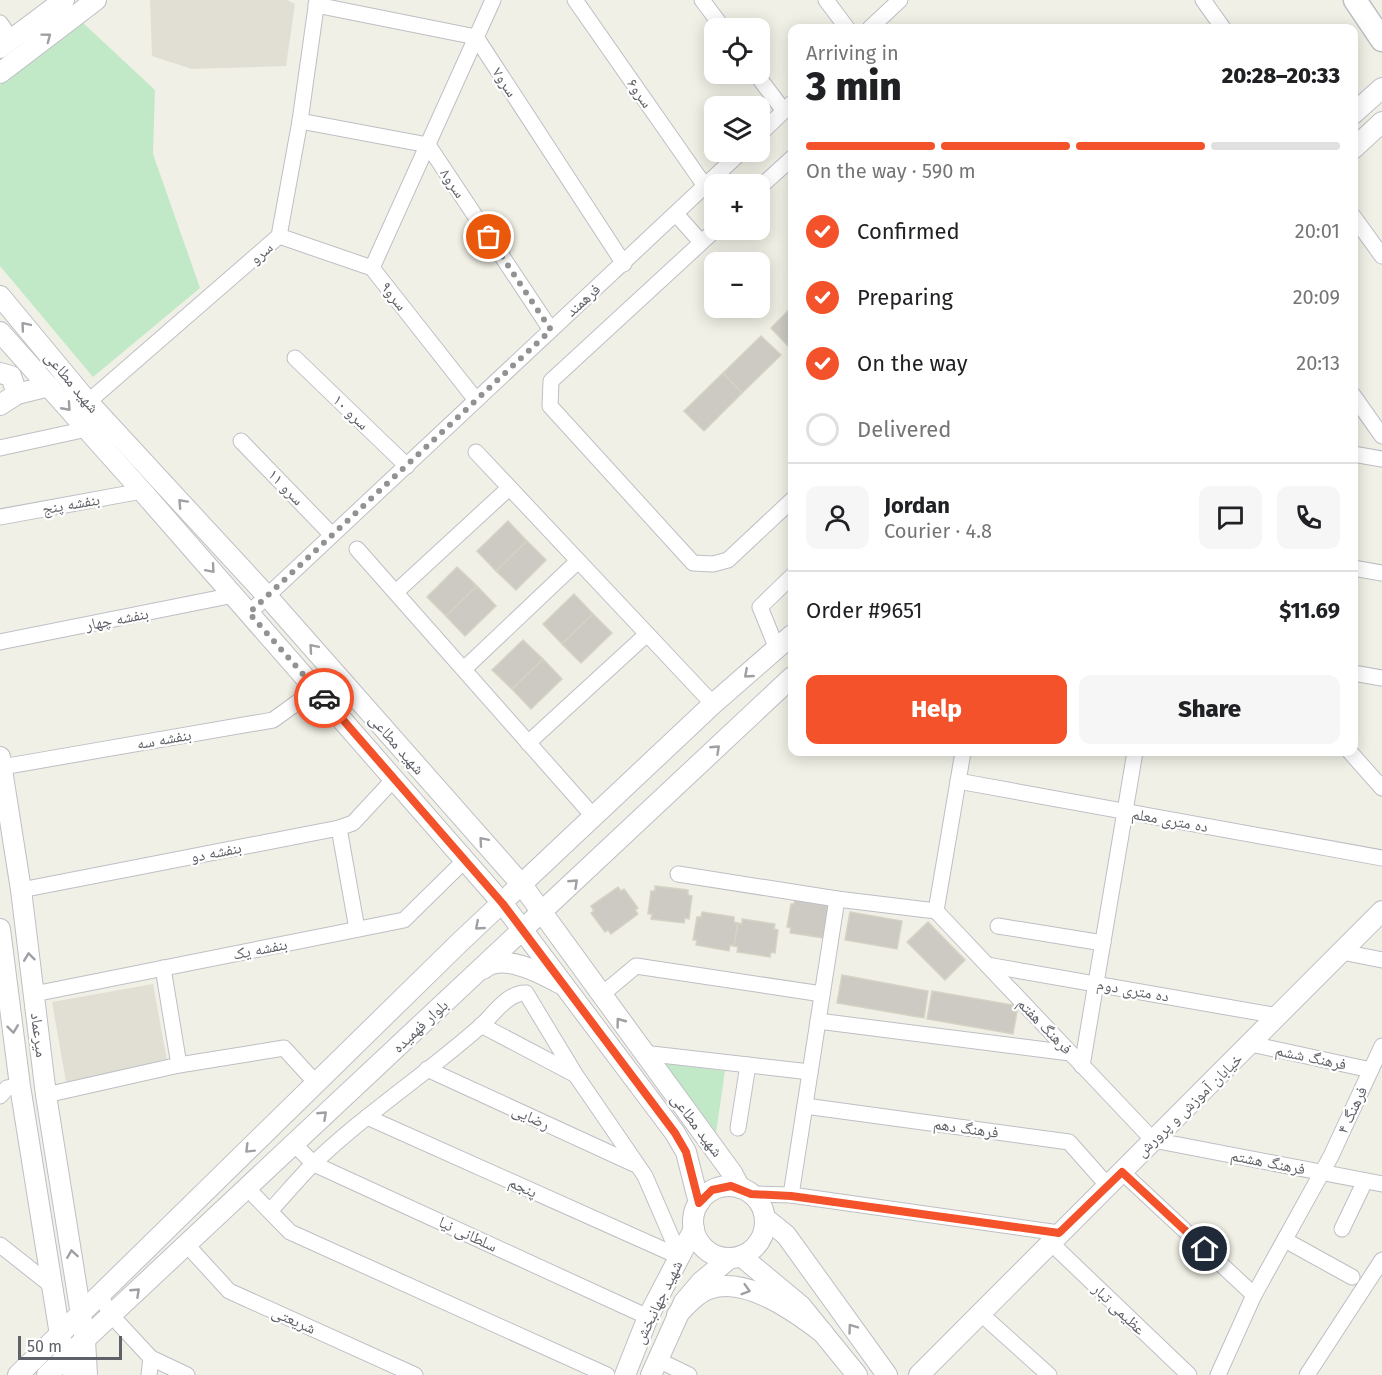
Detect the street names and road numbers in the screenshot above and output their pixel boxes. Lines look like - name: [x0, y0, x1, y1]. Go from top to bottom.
- street label: سرو۷: [488, 64, 522, 100]
- street label: سرو۶: [623, 75, 657, 111]
- street label: سرو۸: [436, 165, 470, 201]
- street label: سرو: [246, 238, 276, 268]
- street label: سرو۹: [377, 278, 411, 314]
- street label: فرهمند: [562, 279, 604, 321]
- street label: شهید مطاعی: [40, 347, 103, 417]
- street label: سرو ۱۰: [329, 390, 373, 434]
- street label: ۱۱ سرو: [264, 465, 308, 509]
- street label: بنفشه پنج: [41, 490, 101, 519]
- street label: بنفشه چهار: [83, 604, 150, 635]
- street label: شهید مطاعی: [365, 710, 429, 779]
- street label: بنفشه سه: [135, 725, 193, 753]
- street label: ده متری معلم: [1130, 804, 1210, 837]
- street label: بنفشه دو: [189, 838, 243, 866]
- street label: بنفشه یک: [231, 934, 289, 964]
- street label: ده متری دوم: [1095, 974, 1171, 1007]
- street label: فرهنگ هفتم: [1013, 994, 1077, 1059]
- street label: بلوار فهمیده: [388, 995, 452, 1057]
- street label: میرعماد: [27, 1012, 51, 1058]
- street label: فرهنگ ششم: [1273, 1040, 1348, 1075]
- street label: خیابان آموزش و پرورش: [1132, 1049, 1247, 1161]
- street label: فرهنگ ۴: [1333, 1083, 1371, 1137]
- street label: شهید مطاعی: [666, 1089, 727, 1161]
- street label: رضایی: [509, 1100, 553, 1135]
- street label: فرهنگ دهم: [932, 1114, 1000, 1143]
- street label: فرهنگ هشتم: [1229, 1145, 1307, 1180]
- street label: پنجم: [505, 1172, 540, 1203]
- street label: سلطانی نیا: [435, 1212, 500, 1257]
- street label: شهید جهانبخش: [630, 1257, 687, 1347]
- street label: عظیمی تبار: [1087, 1278, 1149, 1340]
- street label: شریعتی: [269, 1302, 319, 1339]

